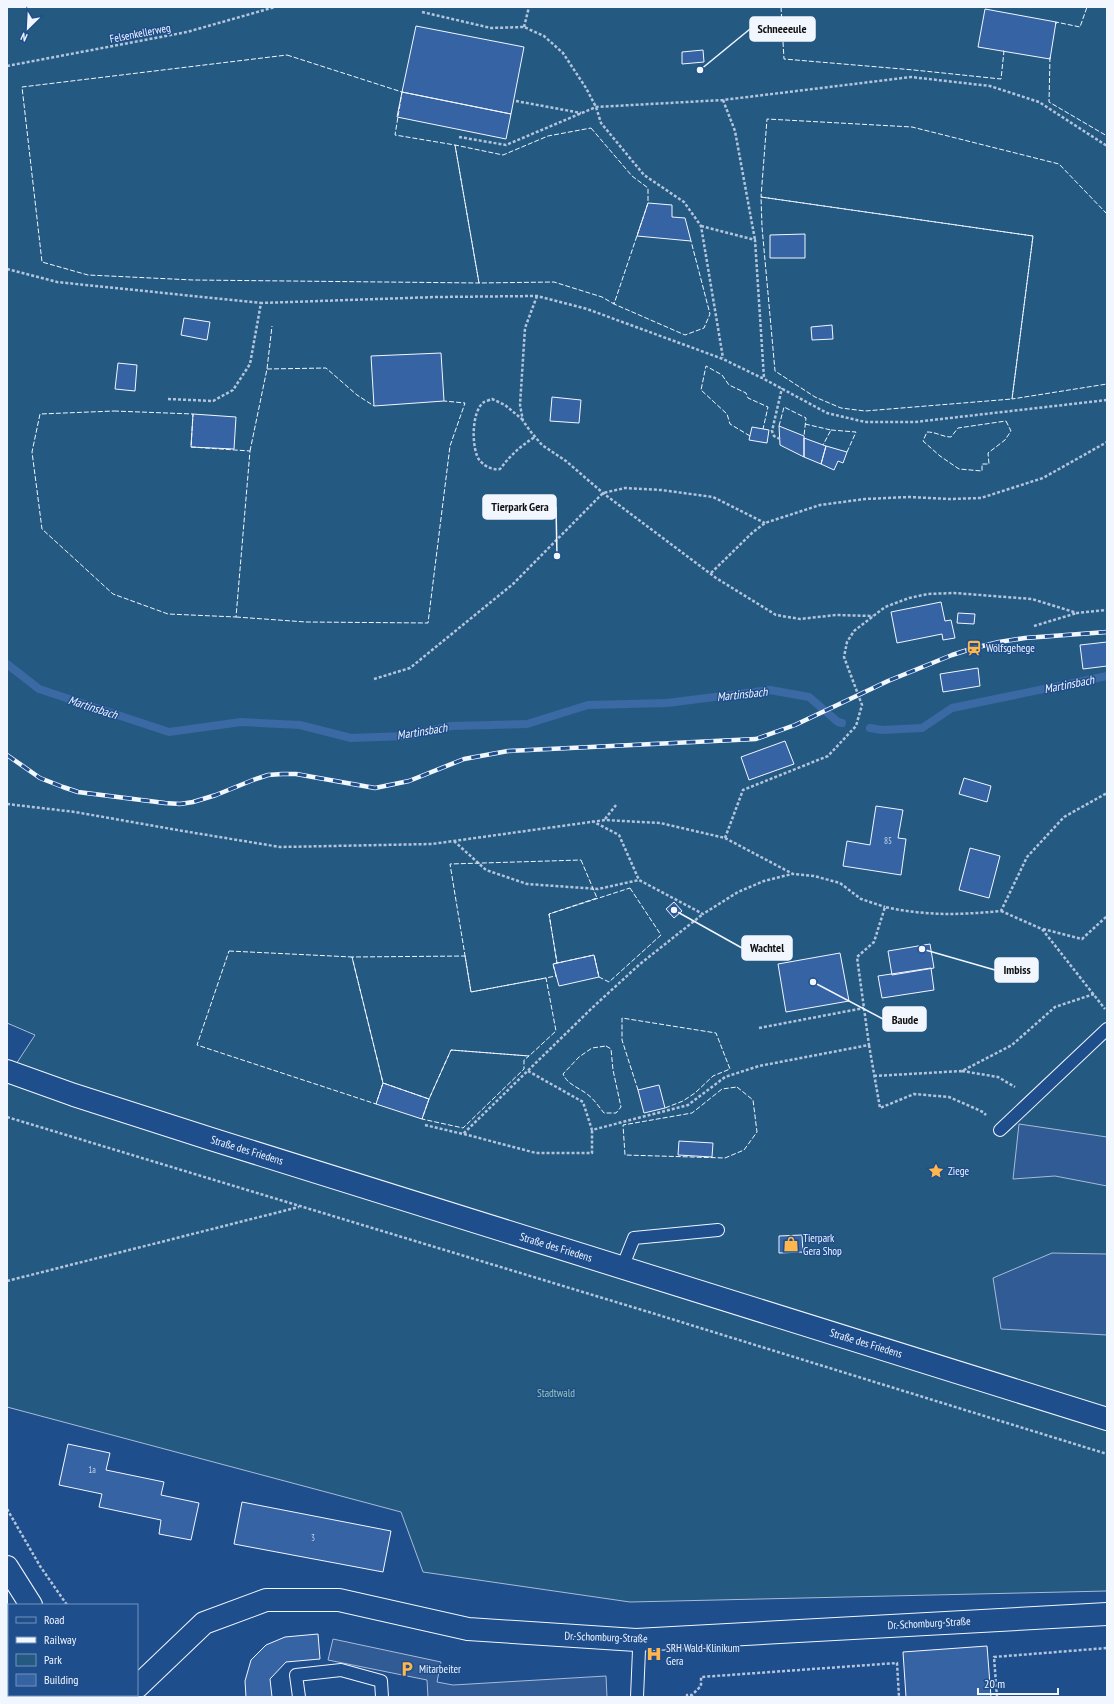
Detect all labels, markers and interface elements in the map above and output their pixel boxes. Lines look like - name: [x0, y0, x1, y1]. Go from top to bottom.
- north arrow: [8, 8, 48, 48]
- callout: Schneeeule: [750, 17, 815, 41]
- street label: Felsenkellerweg: [108, 20, 172, 46]
- text: Schneeeule: [757, 21, 807, 36]
- text: N: [18, 30, 29, 45]
- callout: Tierpark Gera: [483, 495, 556, 519]
- text: Tierpark Gera: [491, 499, 549, 514]
- station icon: Wolfsgehege: [965, 639, 983, 657]
- place label: Wolfsgehege: [986, 641, 1035, 655]
- water label: Martinsbach: [1043, 672, 1096, 696]
- water label: Martinsbach: [716, 684, 769, 704]
- water label: Martinsbach: [67, 692, 120, 722]
- water label: Martinsbach: [396, 720, 449, 742]
- house number: 85: [884, 835, 892, 846]
- callout: Wachtel: [742, 936, 792, 960]
- text: Wachtel: [749, 940, 784, 955]
- callout: Imbiss: [995, 958, 1038, 982]
- text: Imbiss: [1003, 962, 1031, 977]
- callout: Baude: [883, 1007, 926, 1031]
- text: Baude: [892, 1012, 918, 1027]
- street label: Straße des Friedens: [209, 1132, 285, 1168]
- place icon: Ziege: [927, 1162, 945, 1180]
- place label: Ziege: [948, 1164, 969, 1178]
- street label: Straße des Friedens: [518, 1229, 594, 1265]
- place label: Tierpark Gera Shop: [803, 1231, 842, 1258]
- shop icon: Tierpark Gera Shop: [782, 1235, 800, 1253]
- street label: Straße des Friedens: [828, 1325, 904, 1361]
- park label: Stadtwald: [537, 1386, 575, 1400]
- house number: 1a: [88, 1464, 96, 1475]
- house number: 3: [311, 1532, 315, 1543]
- legend: [8, 1604, 138, 1696]
- text: Road: [44, 1612, 64, 1627]
- street label: Dr.-Schomburg-Straße: [887, 1614, 971, 1632]
- street label: Dr.-Schomburg-Straße: [564, 1629, 648, 1645]
- text: Railway: [44, 1632, 77, 1647]
- place label: SRH Wald-Klinikum Gera: [666, 1641, 740, 1668]
- hospital icon: SRH Wald-Klinikum Gera: [645, 1645, 663, 1663]
- text: Park: [44, 1652, 62, 1667]
- parking icon: Mitarbeiter: [398, 1660, 416, 1678]
- place label: Mitarbeiter: [419, 1662, 461, 1676]
- scale bar: [978, 1670, 1058, 1696]
- text: Building: [44, 1672, 79, 1687]
- text: 20 m: [984, 1676, 1005, 1691]

